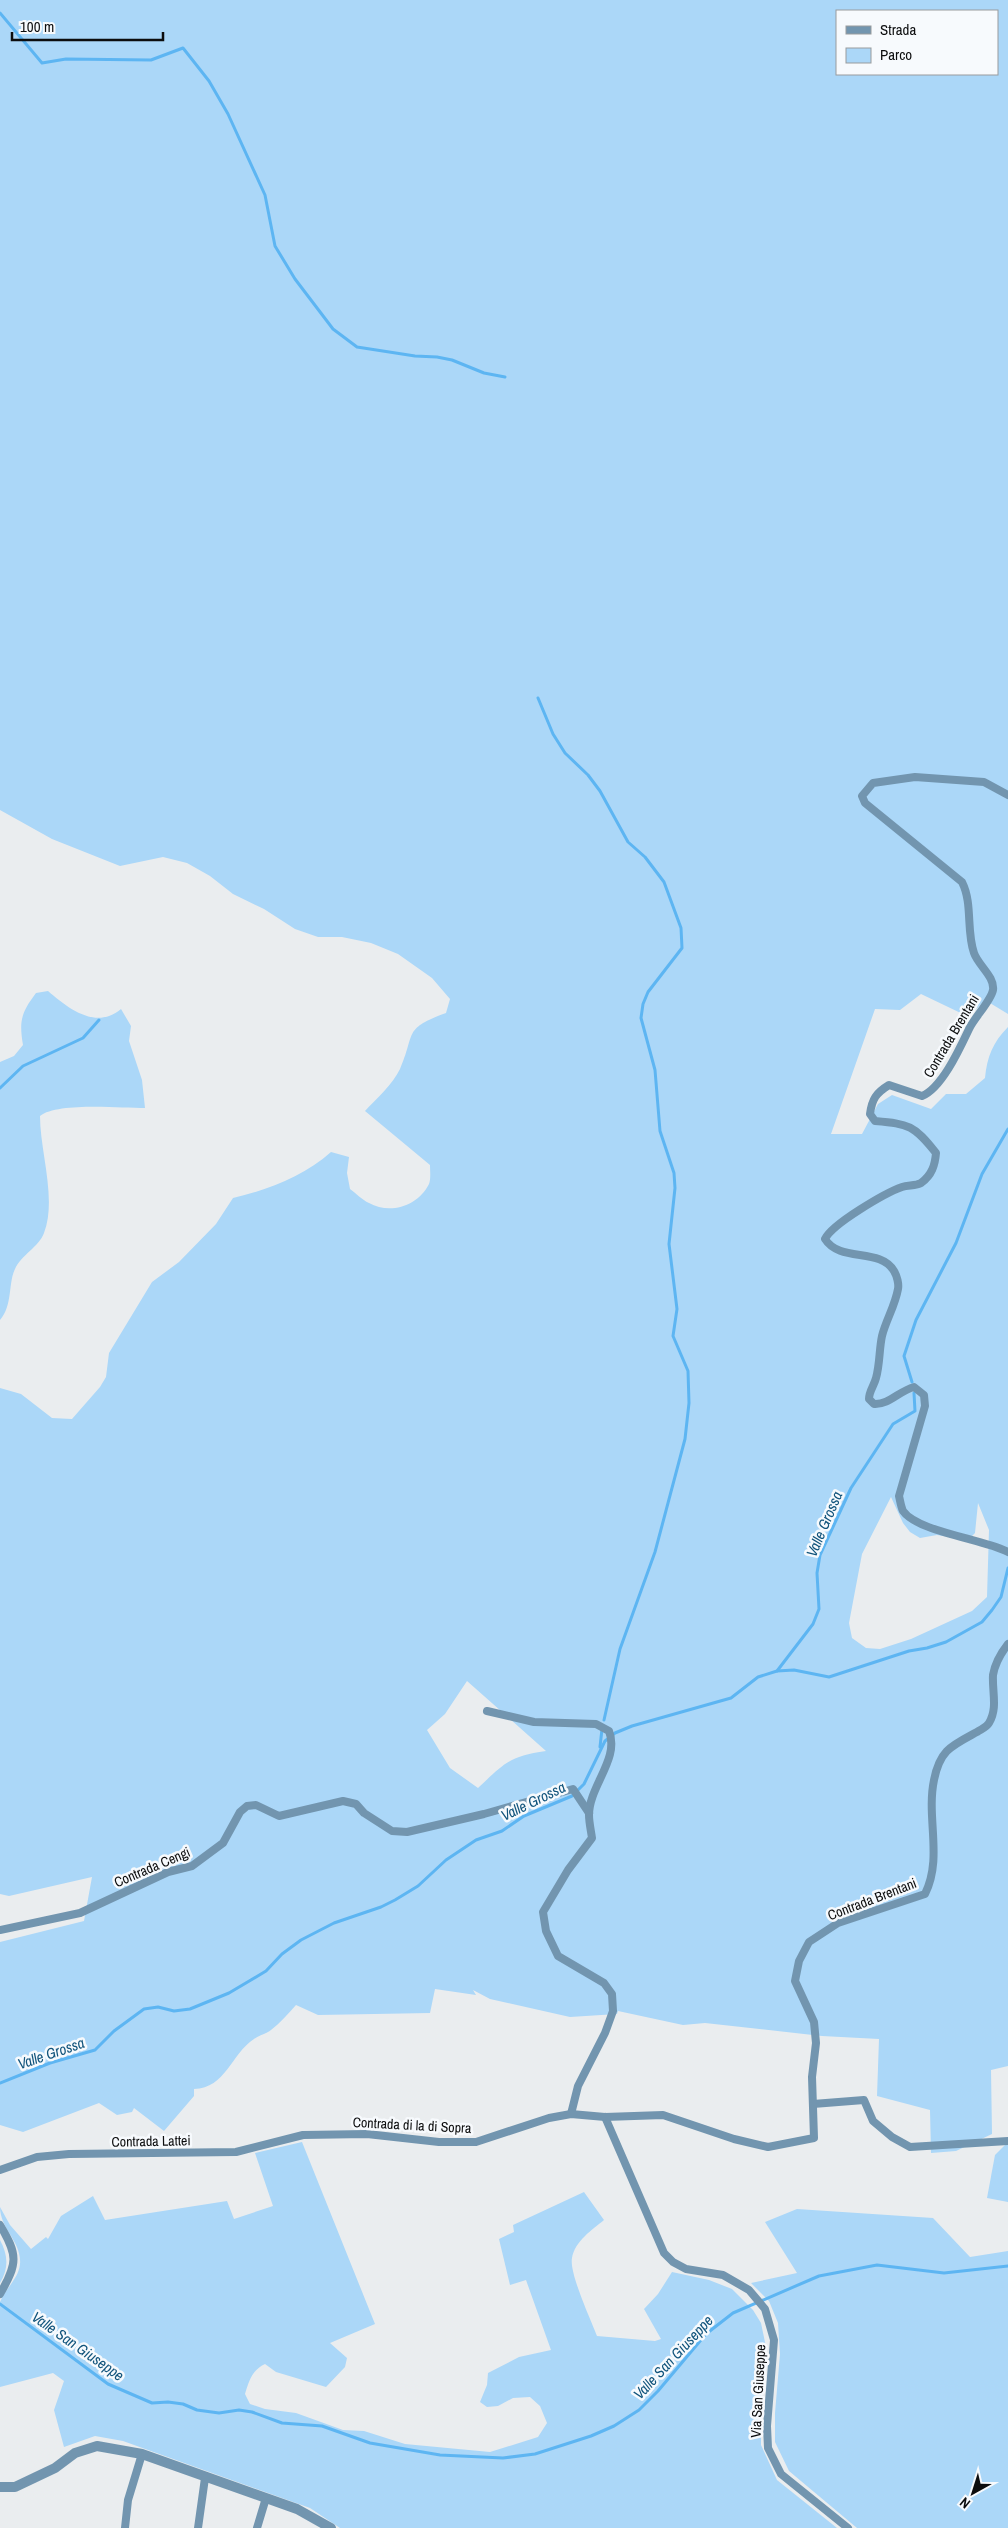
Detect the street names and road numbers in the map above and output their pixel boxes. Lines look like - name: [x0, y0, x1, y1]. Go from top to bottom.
- street label: Contrada Brentani: [919, 991, 983, 1081]
- street label: Contrada Cengi: [111, 1843, 193, 1891]
- street label: Contrada Brentani: [825, 1874, 919, 1924]
- street label: Contrada di la di Sopra: [352, 2113, 472, 2137]
- street label: Contrada Lattei: [111, 2131, 191, 2151]
- street label: Via San Giuseppe: [747, 2344, 769, 2438]

